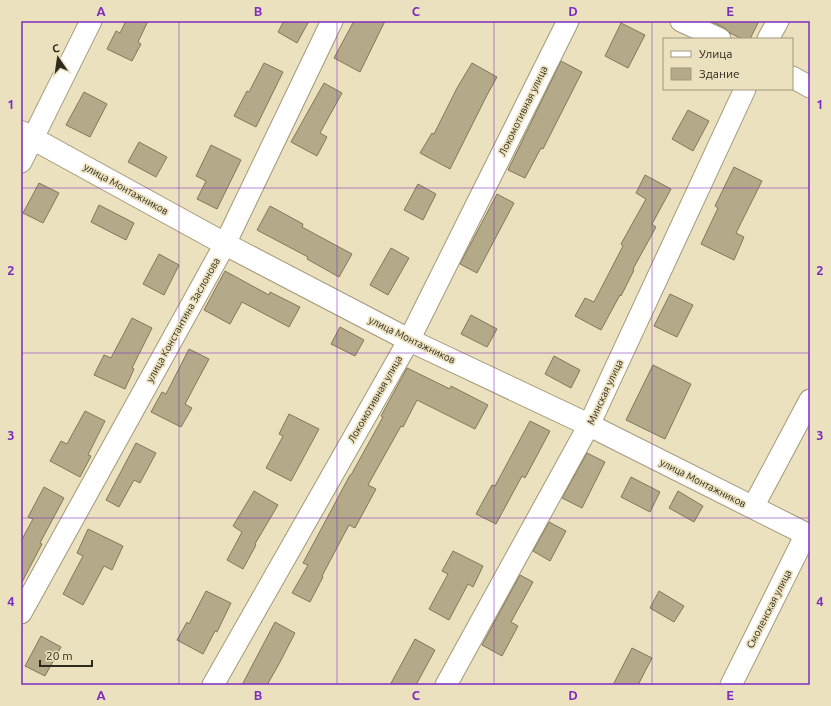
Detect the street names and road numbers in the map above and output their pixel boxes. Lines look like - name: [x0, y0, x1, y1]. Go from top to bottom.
- street label: Локомотивная улица: [496, 64, 550, 158]
- street label: улица Монтажников: [82, 161, 170, 217]
- street label: улица Константина Заслонова: [144, 256, 222, 384]
- street label: улица Монтажников: [367, 314, 457, 366]
- street label: Локомотивная улица: [346, 354, 404, 444]
- street label: Минская улица: [585, 358, 625, 426]
- street label: улица Монтажников: [658, 457, 748, 509]
- street label: Смоленская улица: [744, 568, 794, 650]

